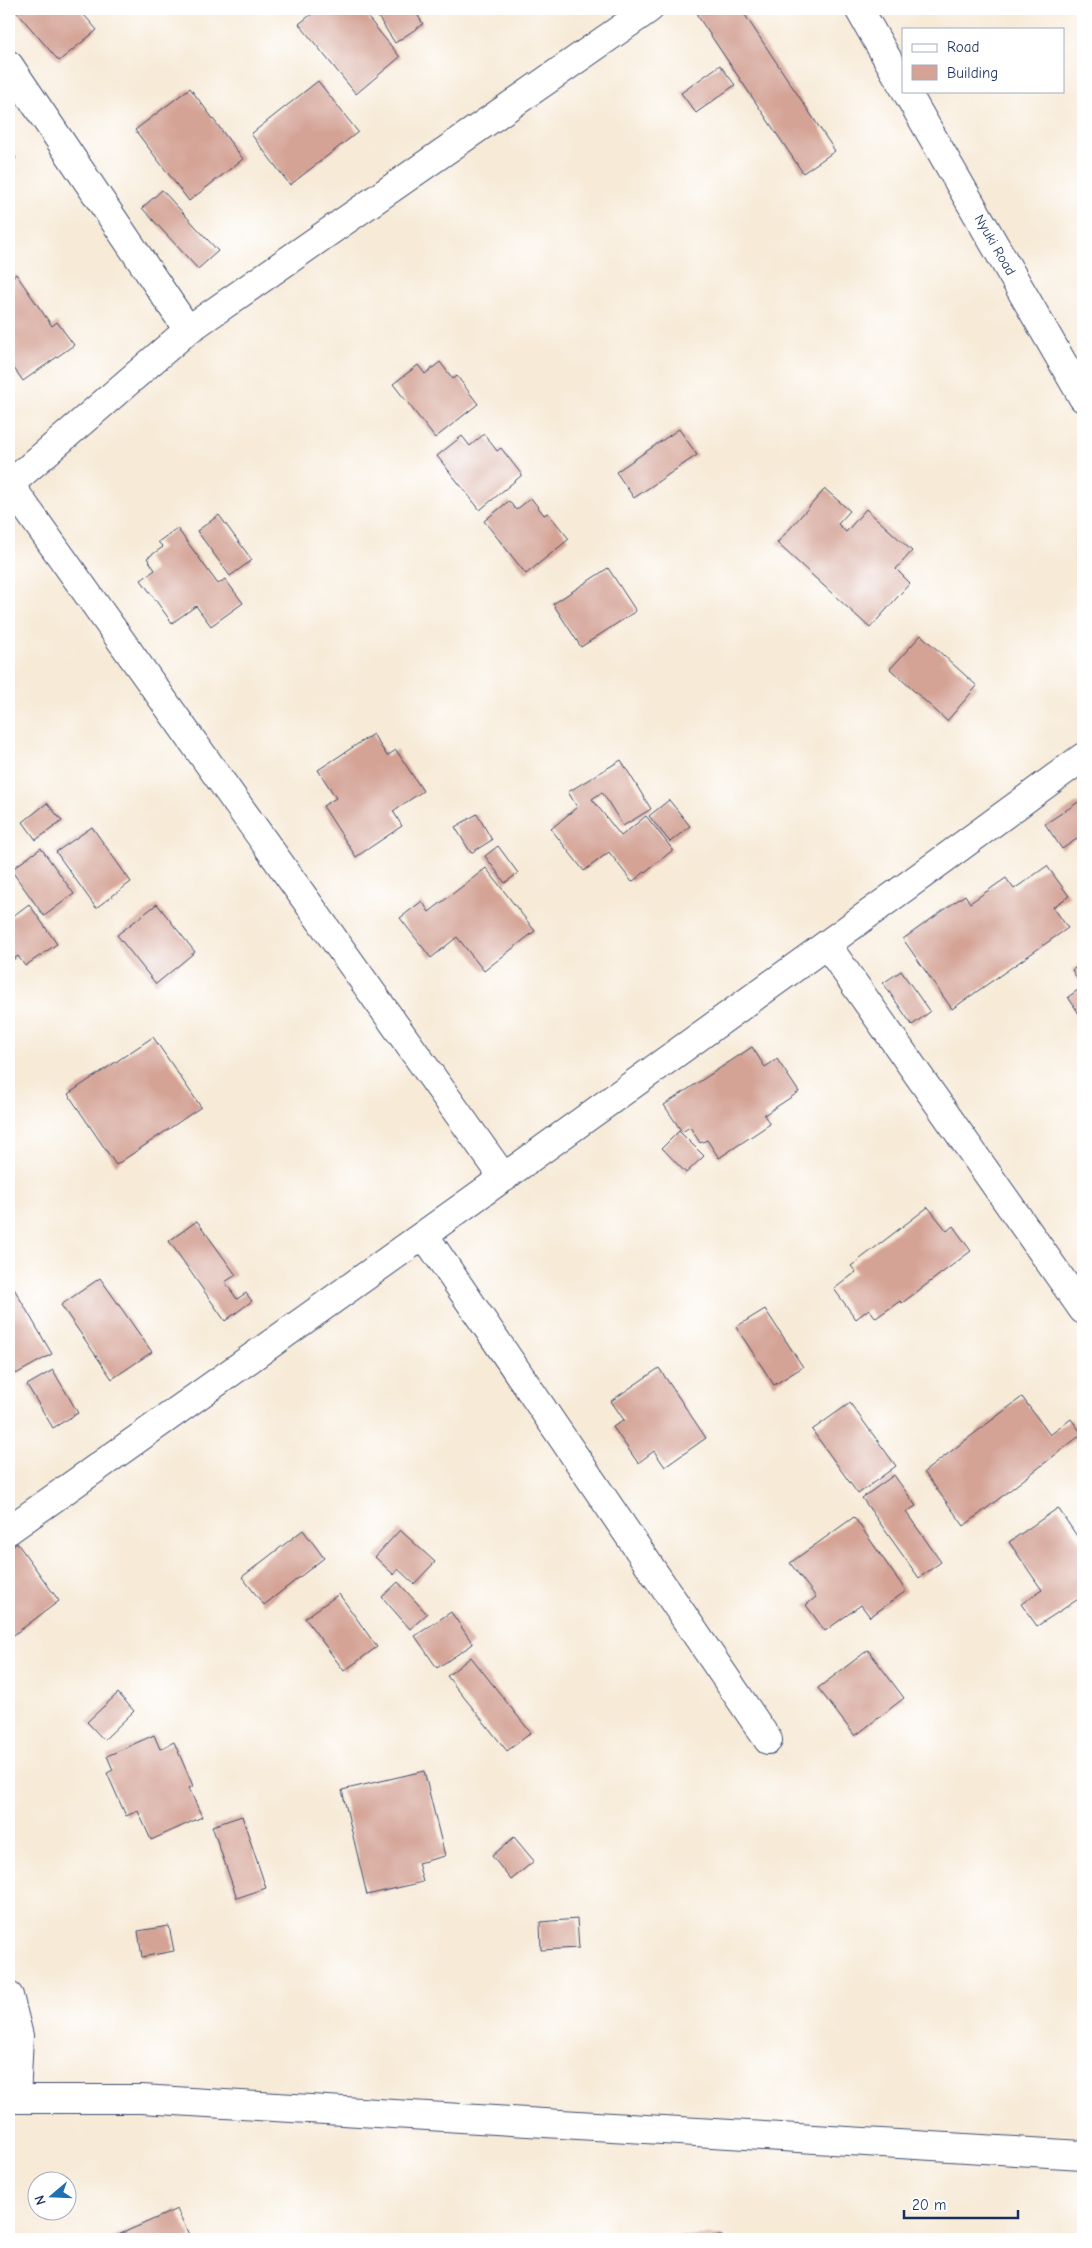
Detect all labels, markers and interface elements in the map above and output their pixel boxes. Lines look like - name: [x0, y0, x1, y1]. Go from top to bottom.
- legend: [902, 28, 1064, 92]
- text: Road: [947, 38, 979, 56]
- text: Building: [947, 64, 998, 82]
- street label: Nyuki Road: [971, 212, 1019, 278]
- north arrow: [28, 2170, 78, 2220]
- scale bar: [904, 2188, 1018, 2220]
- text: N: [31, 2193, 50, 2207]
- text: 20 m: [912, 2196, 946, 2214]

